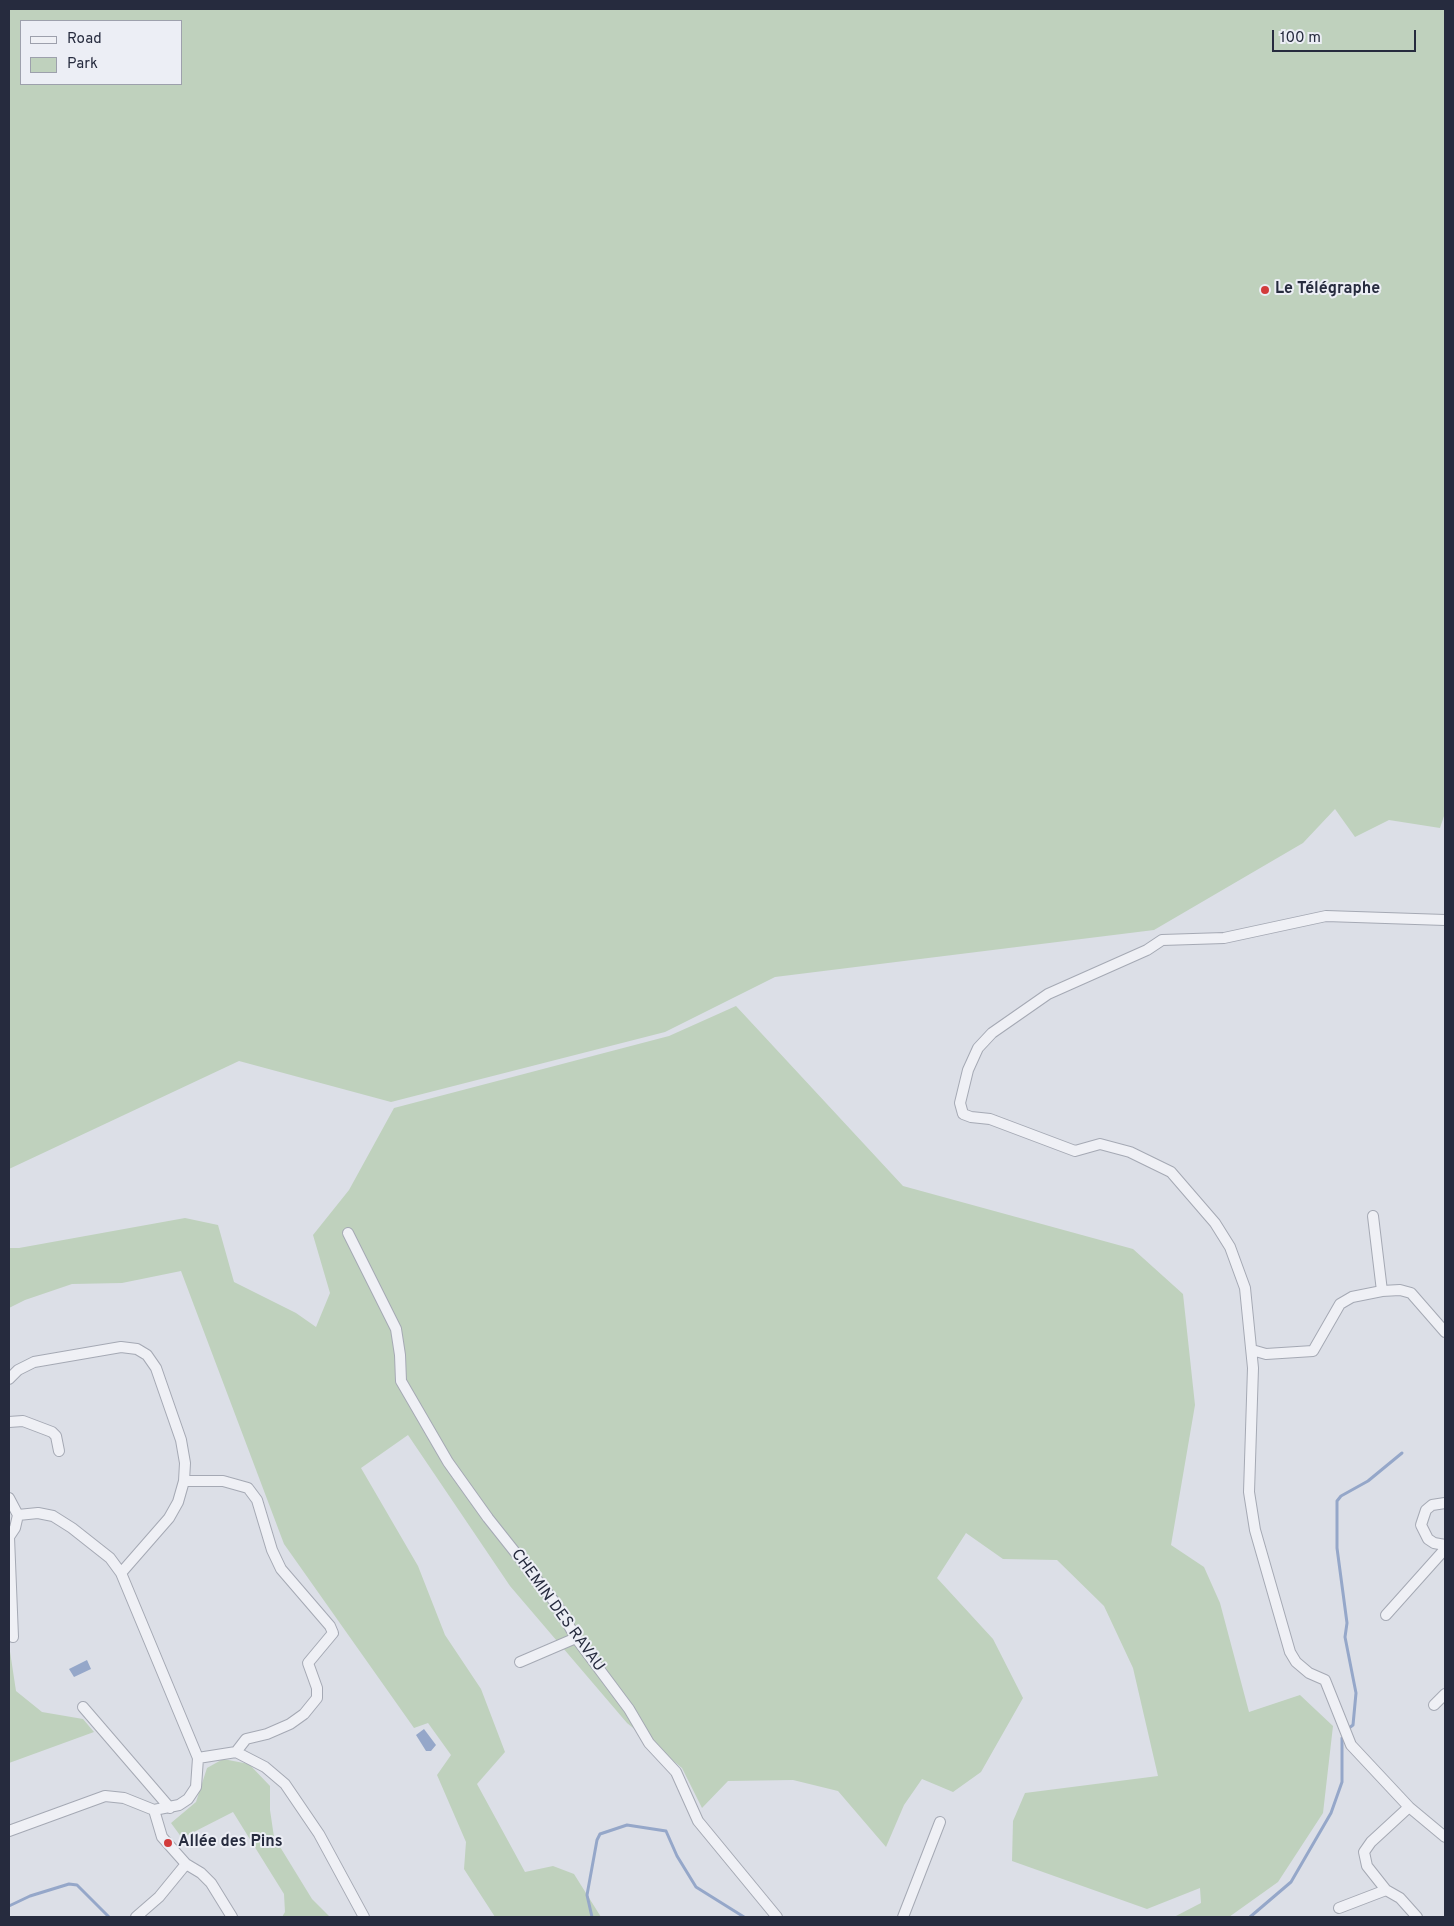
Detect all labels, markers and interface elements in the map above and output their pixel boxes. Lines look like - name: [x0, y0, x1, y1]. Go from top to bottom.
- legend: [20, 20, 182, 85]
- scale bar: [1274, 20, 1418, 52]
- text: 100 m: [1280, 29, 1321, 48]
- text: Road: [67, 30, 102, 49]
- text: Park: [67, 55, 98, 74]
- place label: Le Télégraphe: [1275, 280, 1380, 300]
- marker: Le Télégraphe: [1259, 284, 1271, 296]
- street label: CHEMIN DES RAVAU: [506, 1546, 608, 1676]
- place label: Allée des Pins: [178, 1833, 283, 1853]
- marker: Allée des Pins: [162, 1837, 174, 1849]

